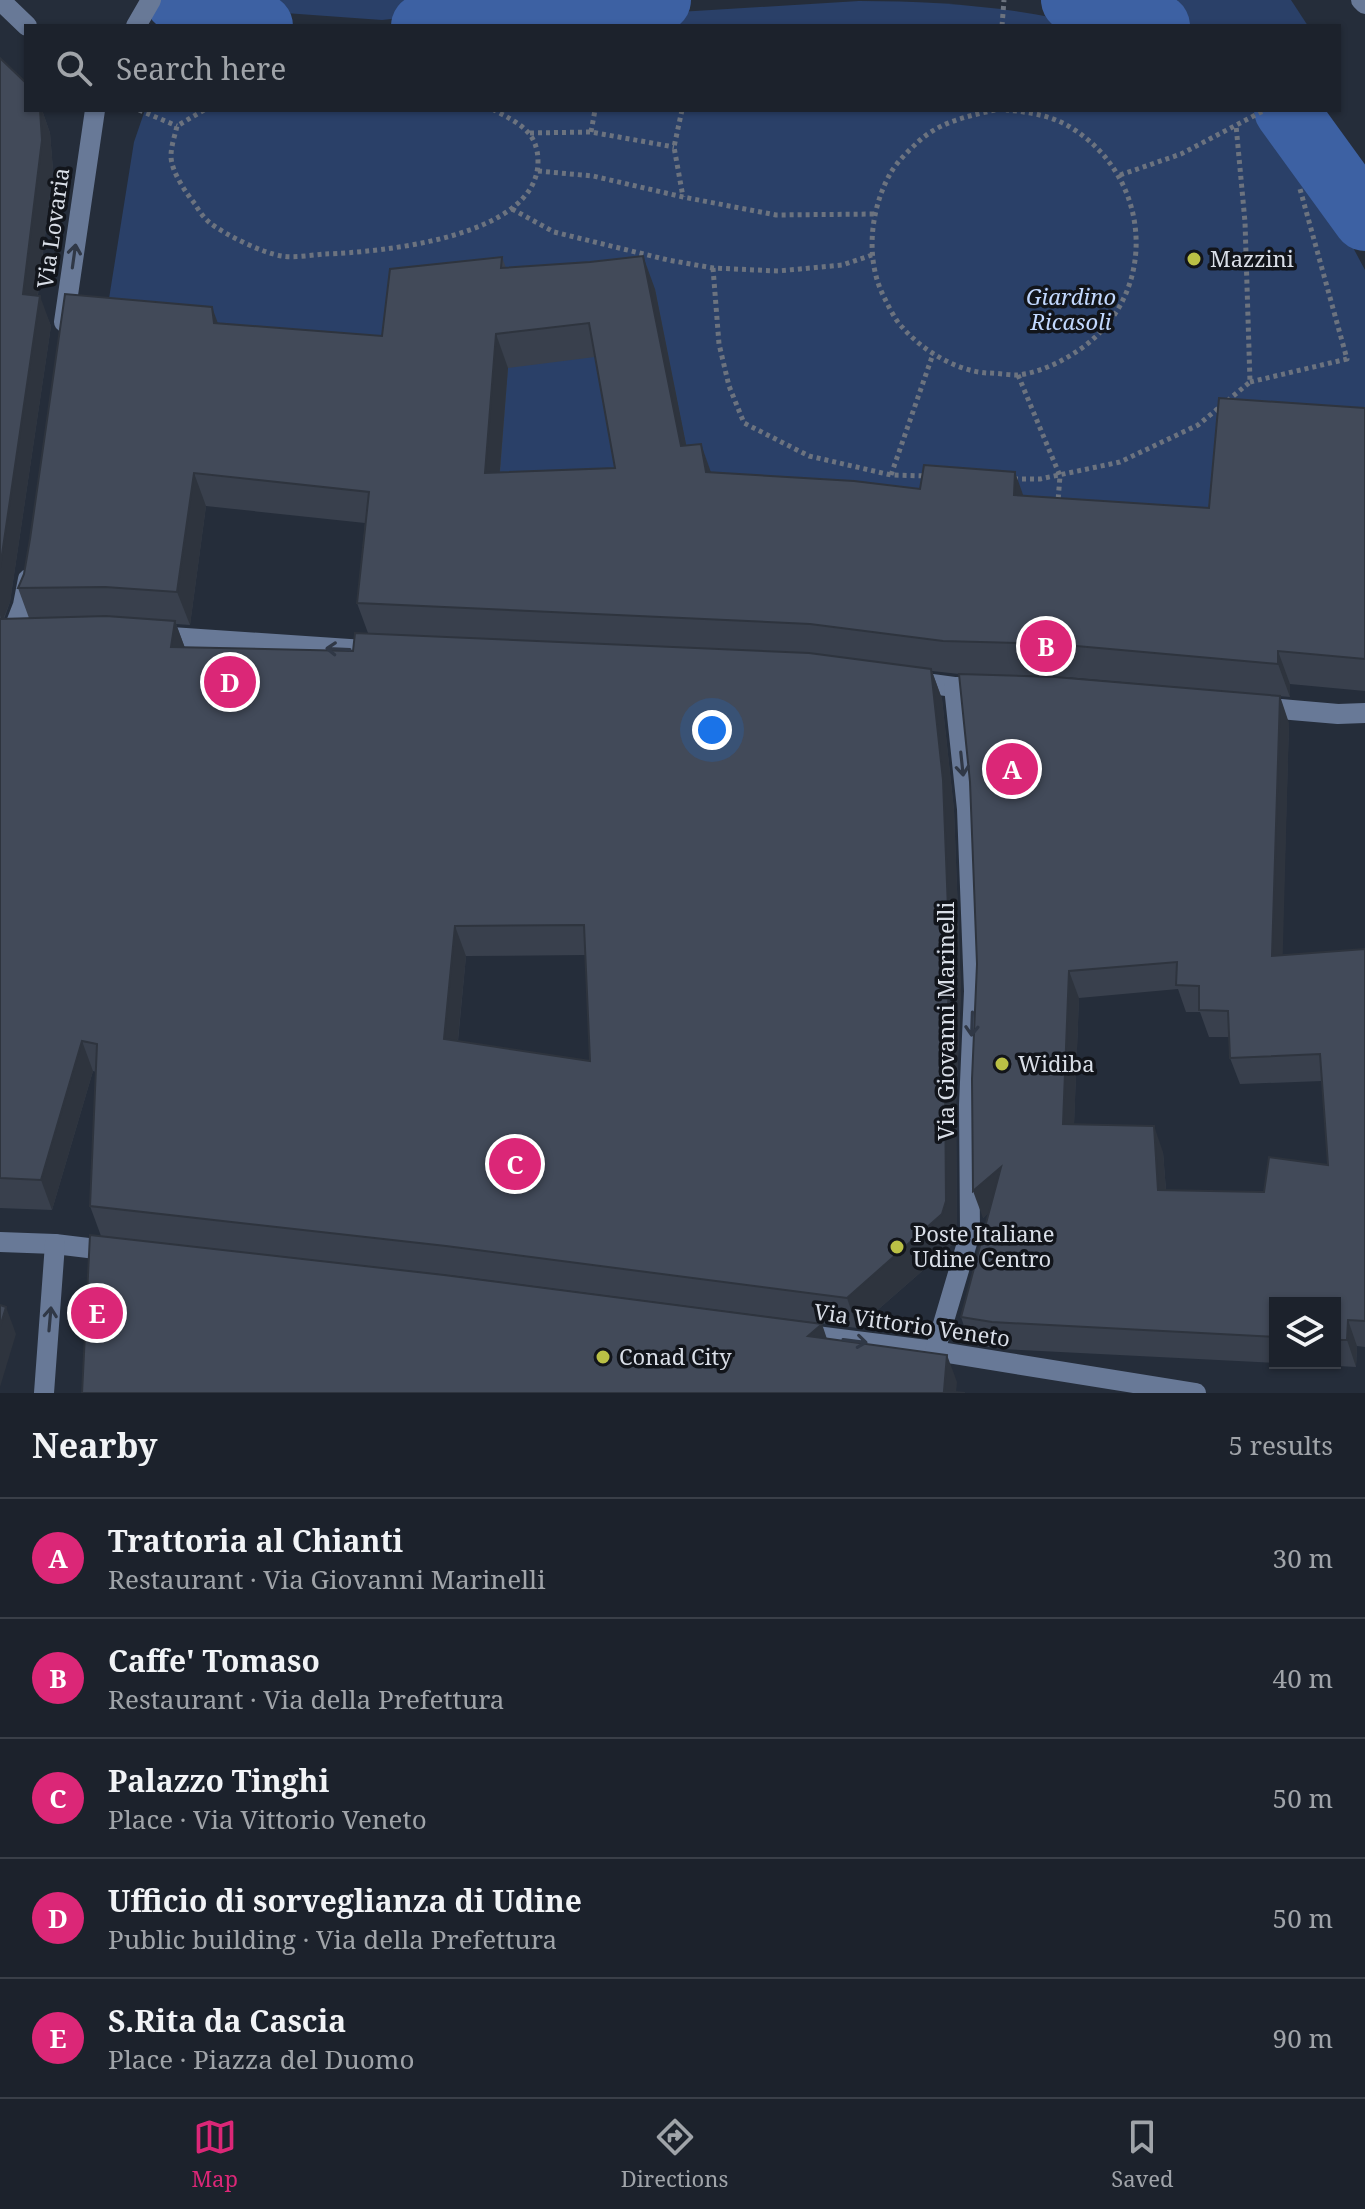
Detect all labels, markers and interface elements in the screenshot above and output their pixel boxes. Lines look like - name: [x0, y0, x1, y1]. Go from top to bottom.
- search box: [24, 24, 1341, 112]
- icon: search: [52, 46, 96, 90]
- text: Search here: [116, 48, 286, 89]
- street label: Via Lovaria: [29, 166, 75, 290]
- place label: Mazzini: [1210, 243, 1294, 273]
- one-way arrow: [67, 244, 82, 269]
- marker: Mazzini: [1185, 250, 1203, 268]
- park label: Giardino Ricasoli: [1026, 281, 1116, 336]
- pin: B: [1020, 616, 1072, 676]
- one-way arrow: [325, 641, 352, 656]
- pin: D: [204, 652, 256, 712]
- your location: [692, 710, 732, 750]
- pin: A: [986, 739, 1038, 799]
- one-way arrow: [954, 750, 969, 777]
- street label: Via Giovanni Marinelli: [930, 902, 960, 1140]
- one-way arrow: [965, 1010, 980, 1037]
- place label: Widiba: [1018, 1048, 1095, 1078]
- marker: Widiba: [993, 1055, 1011, 1073]
- pin: C: [489, 1134, 541, 1194]
- place label: Poste Italiane Udine Centro: [913, 1218, 1055, 1273]
- marker: Poste Italiane Udine Centro: [888, 1238, 906, 1256]
- pin: E: [71, 1283, 123, 1343]
- street label: Via Vittorio Veneto: [812, 1295, 1012, 1353]
- map controls: [1269, 1297, 1341, 1369]
- button: layers: [1269, 1297, 1341, 1369]
- one-way arrow: [43, 1306, 58, 1332]
- one-way arrow: [842, 1334, 867, 1349]
- place label: Conad City: [619, 1341, 732, 1371]
- marker: Conad City: [594, 1348, 612, 1366]
- text: Nearby: [32, 1422, 158, 1468]
- text: 5 results: [1228, 1427, 1333, 1463]
- text: Trattoria al Chianti: [108, 1520, 403, 1561]
- text: A: [48, 1540, 68, 1576]
- text: 30 m: [1273, 1540, 1333, 1576]
- text: Restaurant · Via Giovanni Marinelli: [108, 1561, 545, 1597]
- text: Caffe' Tomaso: [108, 1640, 320, 1681]
- text: B: [49, 1660, 67, 1696]
- text: 40 m: [1273, 1660, 1333, 1696]
- text: Restaurant · Via della Prefettura: [108, 1681, 505, 1717]
- text: Palazzo Tinghi: [108, 1760, 329, 1801]
- text: C: [49, 1780, 67, 1816]
- text: 50 m: [1273, 1780, 1333, 1816]
- text: Place · Via Vittorio Veneto: [108, 1801, 427, 1837]
- text: Ufficio di sorveglianza di Udine: [108, 1880, 582, 1921]
- text: D: [48, 1900, 68, 1936]
- text: 50 m: [1273, 1900, 1333, 1936]
- text: Public building · Via della Prefettura: [108, 1921, 557, 1957]
- text: S.Rita da Cascia: [108, 2000, 346, 2041]
- text: E: [50, 2020, 66, 2056]
- text: 90 m: [1273, 2020, 1333, 2056]
- text: Place · Piazza del Duomo: [108, 2041, 414, 2077]
- tab: Map: [191, 2115, 238, 2193]
- tab: Directions: [621, 2115, 728, 2193]
- tab: Saved: [1111, 2115, 1174, 2193]

